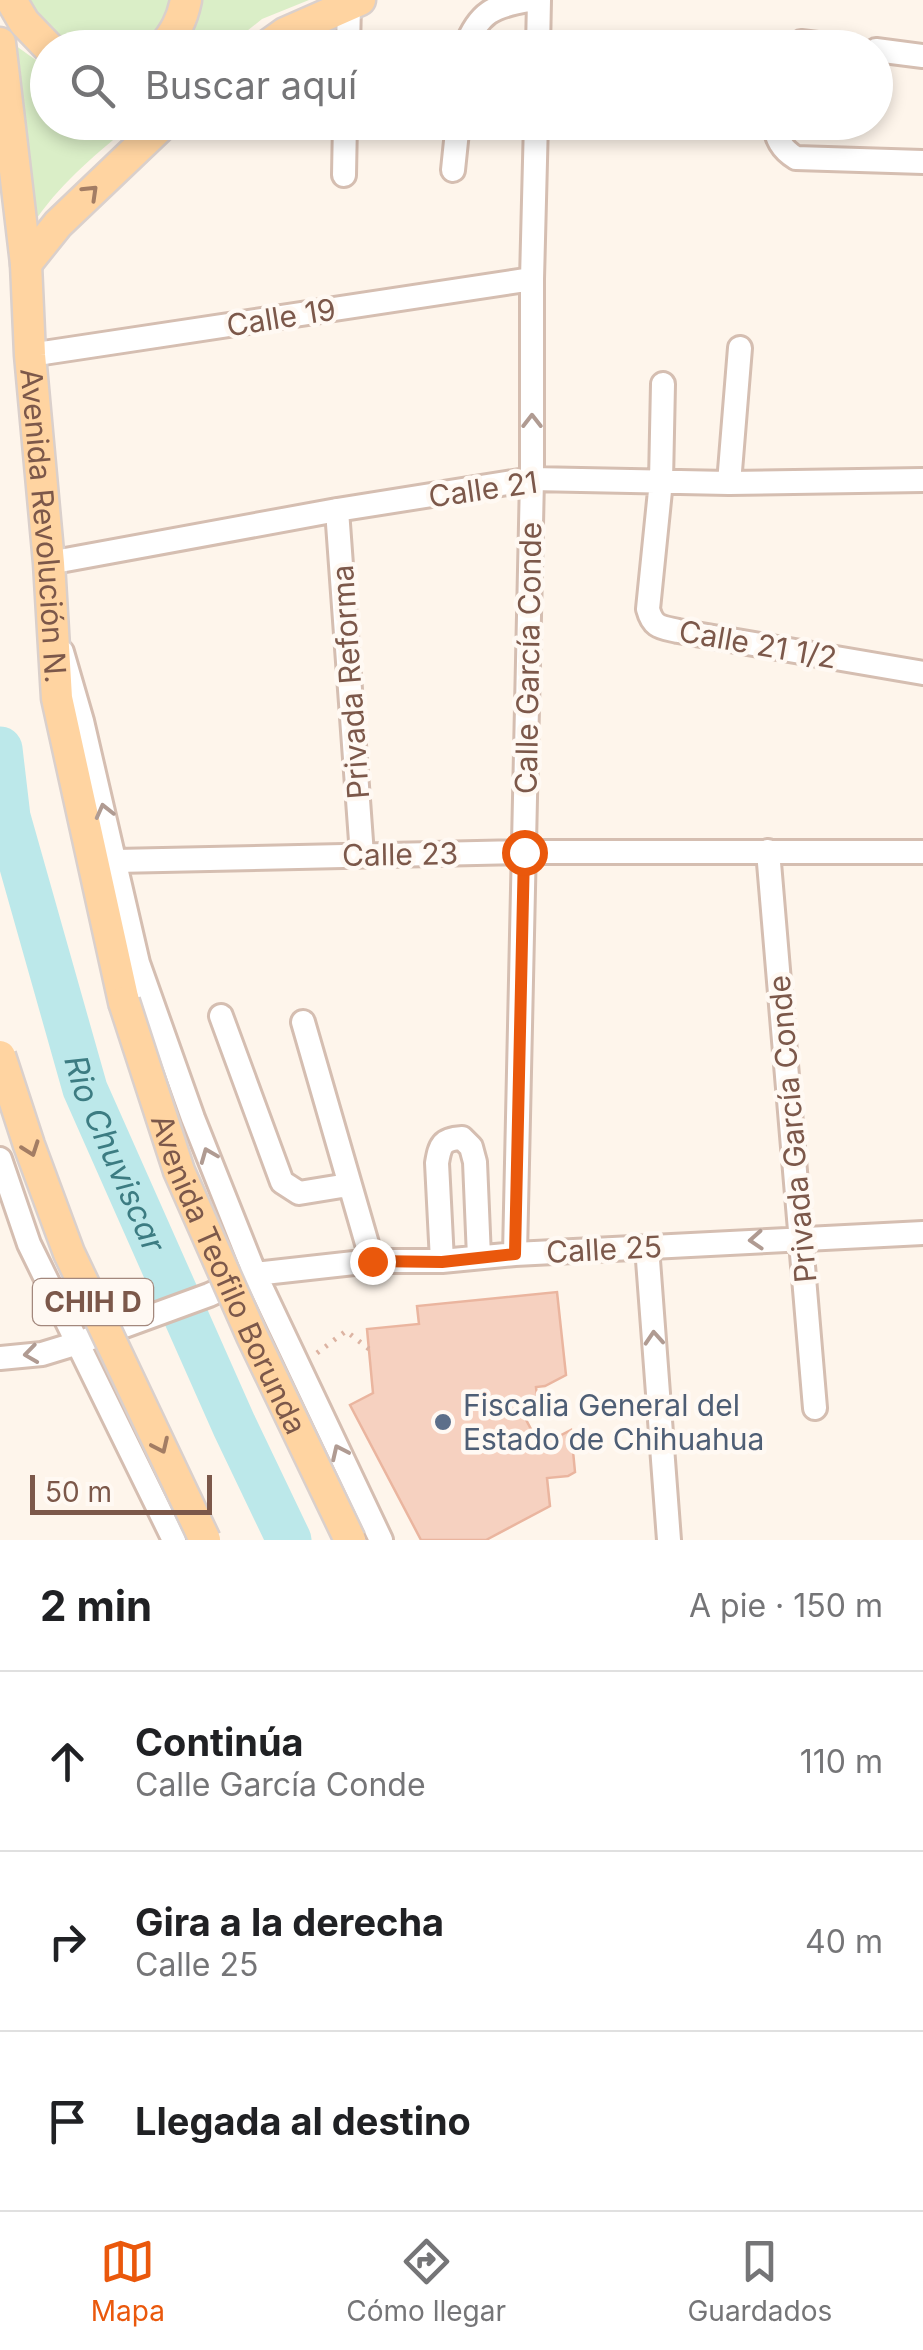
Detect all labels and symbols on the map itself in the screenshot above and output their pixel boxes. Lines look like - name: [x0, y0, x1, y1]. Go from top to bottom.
- one-way arrow: [80, 186, 98, 204]
- street label: Calle 19: [224, 291, 338, 343]
- street label: Avenida Revolución N.: [13, 367, 74, 684]
- one-way arrow: [521, 413, 543, 428]
- street label: Calle 21: [426, 464, 540, 514]
- street label: Calle García Conde: [508, 521, 548, 795]
- street label: Privada Reforma: [324, 564, 376, 800]
- street label: Calle 21 1/2: [676, 612, 840, 676]
- one-way arrow: [95, 803, 116, 820]
- route start: [502, 830, 548, 876]
- street label: Calle 23: [342, 835, 458, 873]
- street label: Privada García Conde: [761, 974, 823, 1284]
- water label: Rio Chuviscar: [57, 1051, 175, 1259]
- street label: Avenida Teofilo Borunda: [144, 1110, 314, 1440]
- one-way arrow: [19, 1139, 39, 1156]
- one-way arrow: [199, 1147, 219, 1165]
- street label: Calle 25: [545, 1228, 663, 1270]
- one-way arrow: [747, 1229, 763, 1251]
- route end: [350, 1239, 396, 1285]
- road number: CHIH D: [33, 1279, 153, 1325]
- one-way arrow: [643, 1330, 665, 1346]
- one-way arrow: [23, 1343, 39, 1364]
- place label: Fiscalia General del Estado de Chihuahua: [463, 1387, 764, 1457]
- marker: Fiscalia General del Estado de Chihuahua: [432, 1411, 454, 1433]
- one-way arrow: [148, 1436, 168, 1454]
- one-way arrow: [332, 1444, 352, 1462]
- scale bar: [30, 1470, 212, 1514]

